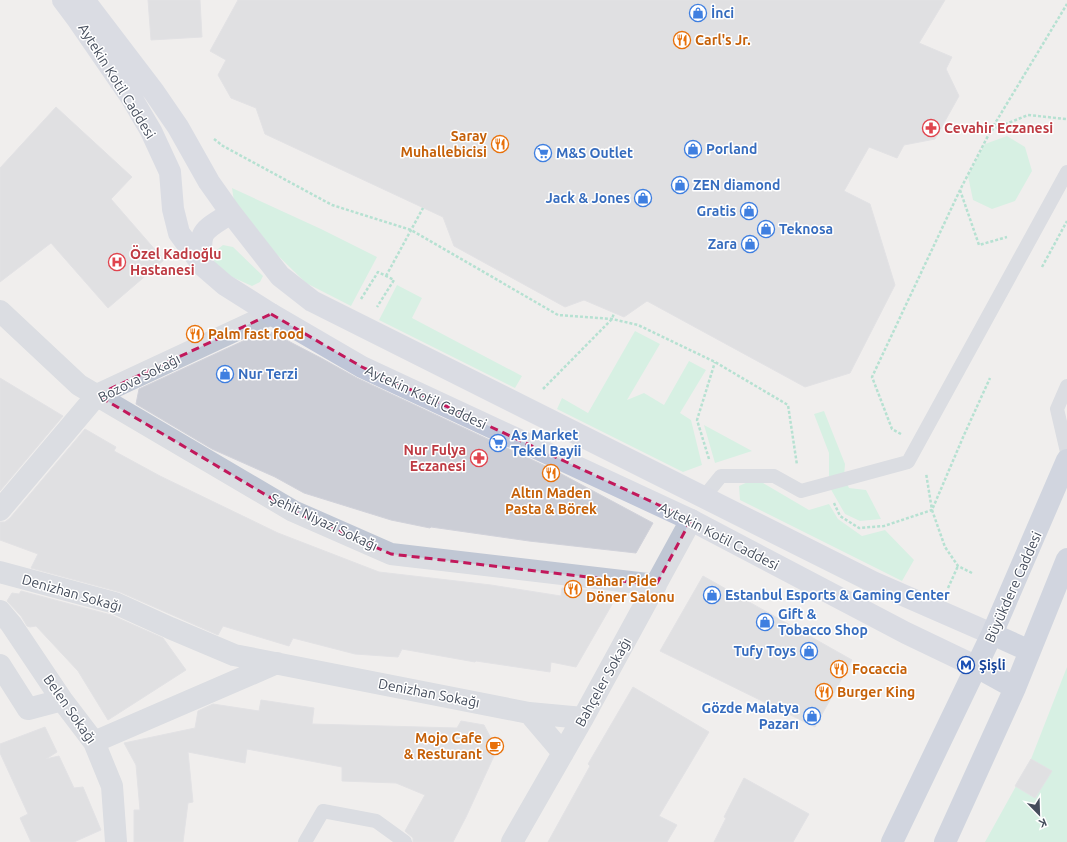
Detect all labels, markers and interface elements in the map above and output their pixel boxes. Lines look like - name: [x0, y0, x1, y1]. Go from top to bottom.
- shop icon: İnci: [688, 3, 708, 23]
- place label: İnci: [711, 4, 734, 21]
- street label: Aytekin Kotil Caddesi: [75, 21, 159, 141]
- restaurant icon: Carl's Jr.: [672, 30, 692, 50]
- place label: Carl's Jr.: [695, 32, 751, 48]
- pharmacy icon: Cevahir Eczanesi: [921, 118, 941, 138]
- place label: Cevahir Eczanesi: [944, 120, 1053, 136]
- place label: Saray Muhallebicisi: [400, 128, 488, 160]
- restaurant icon: Saray Muhallebicisi: [490, 134, 510, 154]
- shop icon: Porland: [683, 139, 703, 159]
- place label: Porland: [706, 141, 757, 157]
- supermarket icon: M&S Outlet: [533, 143, 553, 163]
- place label: M&S Outlet: [556, 145, 633, 161]
- shop icon: ZEN diamond: [670, 175, 690, 195]
- place label: ZEN diamond: [693, 177, 780, 193]
- shop icon: Jack & Jones: [633, 188, 653, 208]
- place label: Jack & Jones: [545, 190, 630, 206]
- shop icon: Gratis: [739, 201, 759, 221]
- place label: Gratis: [697, 203, 736, 219]
- shop icon: Teknosa: [756, 219, 776, 239]
- place label: Teknosa: [779, 221, 833, 237]
- shop icon: Zara: [740, 234, 760, 254]
- place label: Zara: [708, 236, 737, 252]
- place label: Özel Kadıoğlu Hastanesi: [130, 245, 222, 278]
- hospital icon: Özel Kadıoğlu Hastanesi: [107, 252, 127, 272]
- restaurant icon: Palm fast food: [185, 324, 205, 344]
- place label: Palm fast food: [208, 326, 304, 342]
- street label: Bozova Sokağı: [95, 350, 183, 406]
- street label: Aytekin Kotil Caddesi: [363, 362, 489, 432]
- shop icon: Nur Terzi: [215, 364, 235, 384]
- place label: Nur Terzi: [238, 366, 298, 382]
- place label: As Market Tekel Bayii: [511, 427, 582, 459]
- supermarket icon: As Market Tekel Bayii: [488, 433, 508, 453]
- place label: Nur Fulya Eczanesi: [403, 442, 466, 474]
- pharmacy icon: Nur Fulya Eczanesi: [469, 448, 489, 468]
- restaurant icon: Altın Maden Pasta & Börek: [541, 463, 561, 483]
- place label: Altın Maden Pasta & Börek: [505, 485, 597, 517]
- street label: Şehit Niyazi Sokağı: [268, 490, 380, 554]
- street label: Aytekin Kotil Caddesi: [656, 499, 782, 573]
- street label: Büyükdere Caddesi: [981, 529, 1045, 645]
- street label: Denizhan Sokağı: [20, 571, 124, 615]
- place label: Bahar Pide Döner Salonu: [586, 573, 675, 605]
- restaurant icon: Bahar Pide Döner Salonu: [563, 579, 583, 599]
- shop icon: Estanbul Esports & Gaming Center: [702, 585, 722, 605]
- place label: Estanbul Esports & Gaming Center: [725, 587, 950, 603]
- place label: Gift & Tobacco Shop: [778, 606, 868, 638]
- shop icon: Gift & Tobacco Shop: [755, 612, 775, 632]
- street label: Bahçeler Sokağı: [572, 635, 634, 729]
- shop icon: Tufy Toys: [799, 641, 819, 661]
- place label: Tufy Toys: [734, 643, 796, 659]
- metro station icon: Şişli: [956, 655, 976, 675]
- place label: Şişli: [979, 657, 1006, 674]
- restaurant icon: Focaccia: [829, 659, 849, 679]
- place label: Focaccia: [852, 661, 907, 677]
- street label: Belen Sokağı: [40, 671, 100, 747]
- street label: Denizhan Sokağı: [377, 675, 481, 711]
- restaurant icon: Burger King: [814, 682, 834, 702]
- place label: Burger King: [837, 684, 915, 700]
- place label: Gözde Malatya Pazarı: [701, 700, 799, 732]
- shop icon: Gözde Malatya Pazarı: [802, 706, 822, 726]
- place label: Mojo Cafe & Resturant: [404, 730, 482, 762]
- cafe icon: Mojo Cafe & Resturant: [485, 736, 505, 756]
- north arrow: [1019, 794, 1059, 834]
- text: K: [1037, 816, 1049, 830]

